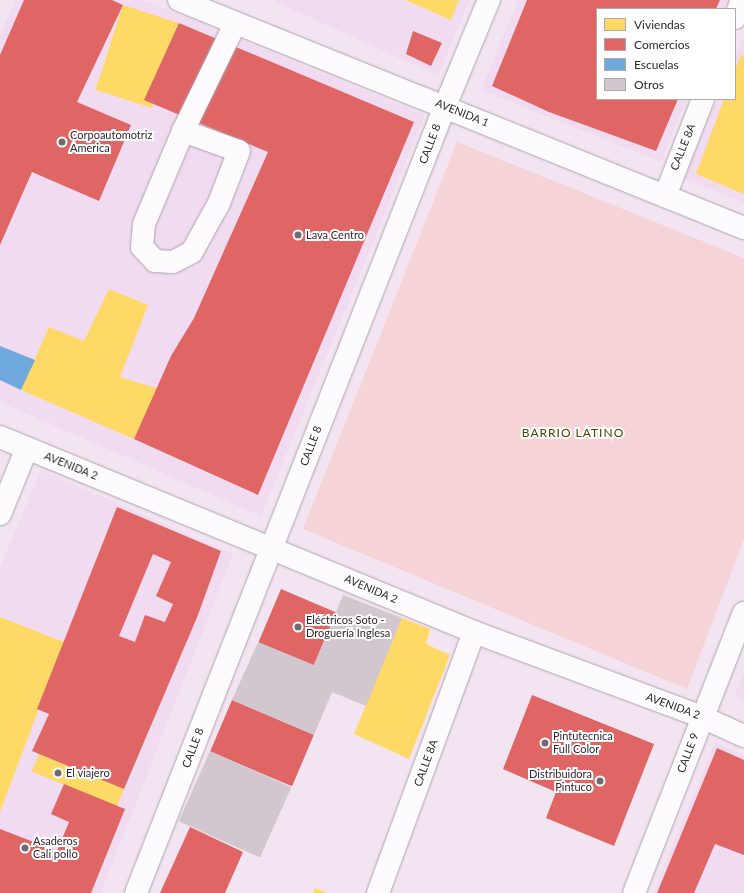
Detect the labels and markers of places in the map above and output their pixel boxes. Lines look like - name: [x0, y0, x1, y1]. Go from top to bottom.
- place label: Corpoautomotriz America: [70, 129, 152, 155]
- marker: Corpoautomotriz America: [57, 137, 67, 147]
- place label: Lava Centro: [306, 228, 364, 242]
- marker: Lava Centro: [293, 230, 303, 240]
- place label: Eléctricos Soto - Droguería Inglesa: [306, 614, 390, 640]
- marker: Eléctricos Soto - Droguería Inglesa: [293, 622, 303, 632]
- place label: Pintutecnica Full Color: [553, 730, 613, 756]
- marker: Pintutecnica Full Color: [540, 738, 550, 748]
- place label: El viajero: [66, 766, 110, 780]
- marker: El viajero: [53, 768, 63, 778]
- place label: Distribuidora Pintuco: [529, 768, 592, 794]
- marker: Distribuidora Pintuco: [595, 776, 605, 786]
- place label: Asaderos Cali pollo: [33, 835, 78, 861]
- marker: Asaderos Cali pollo: [20, 843, 30, 853]

